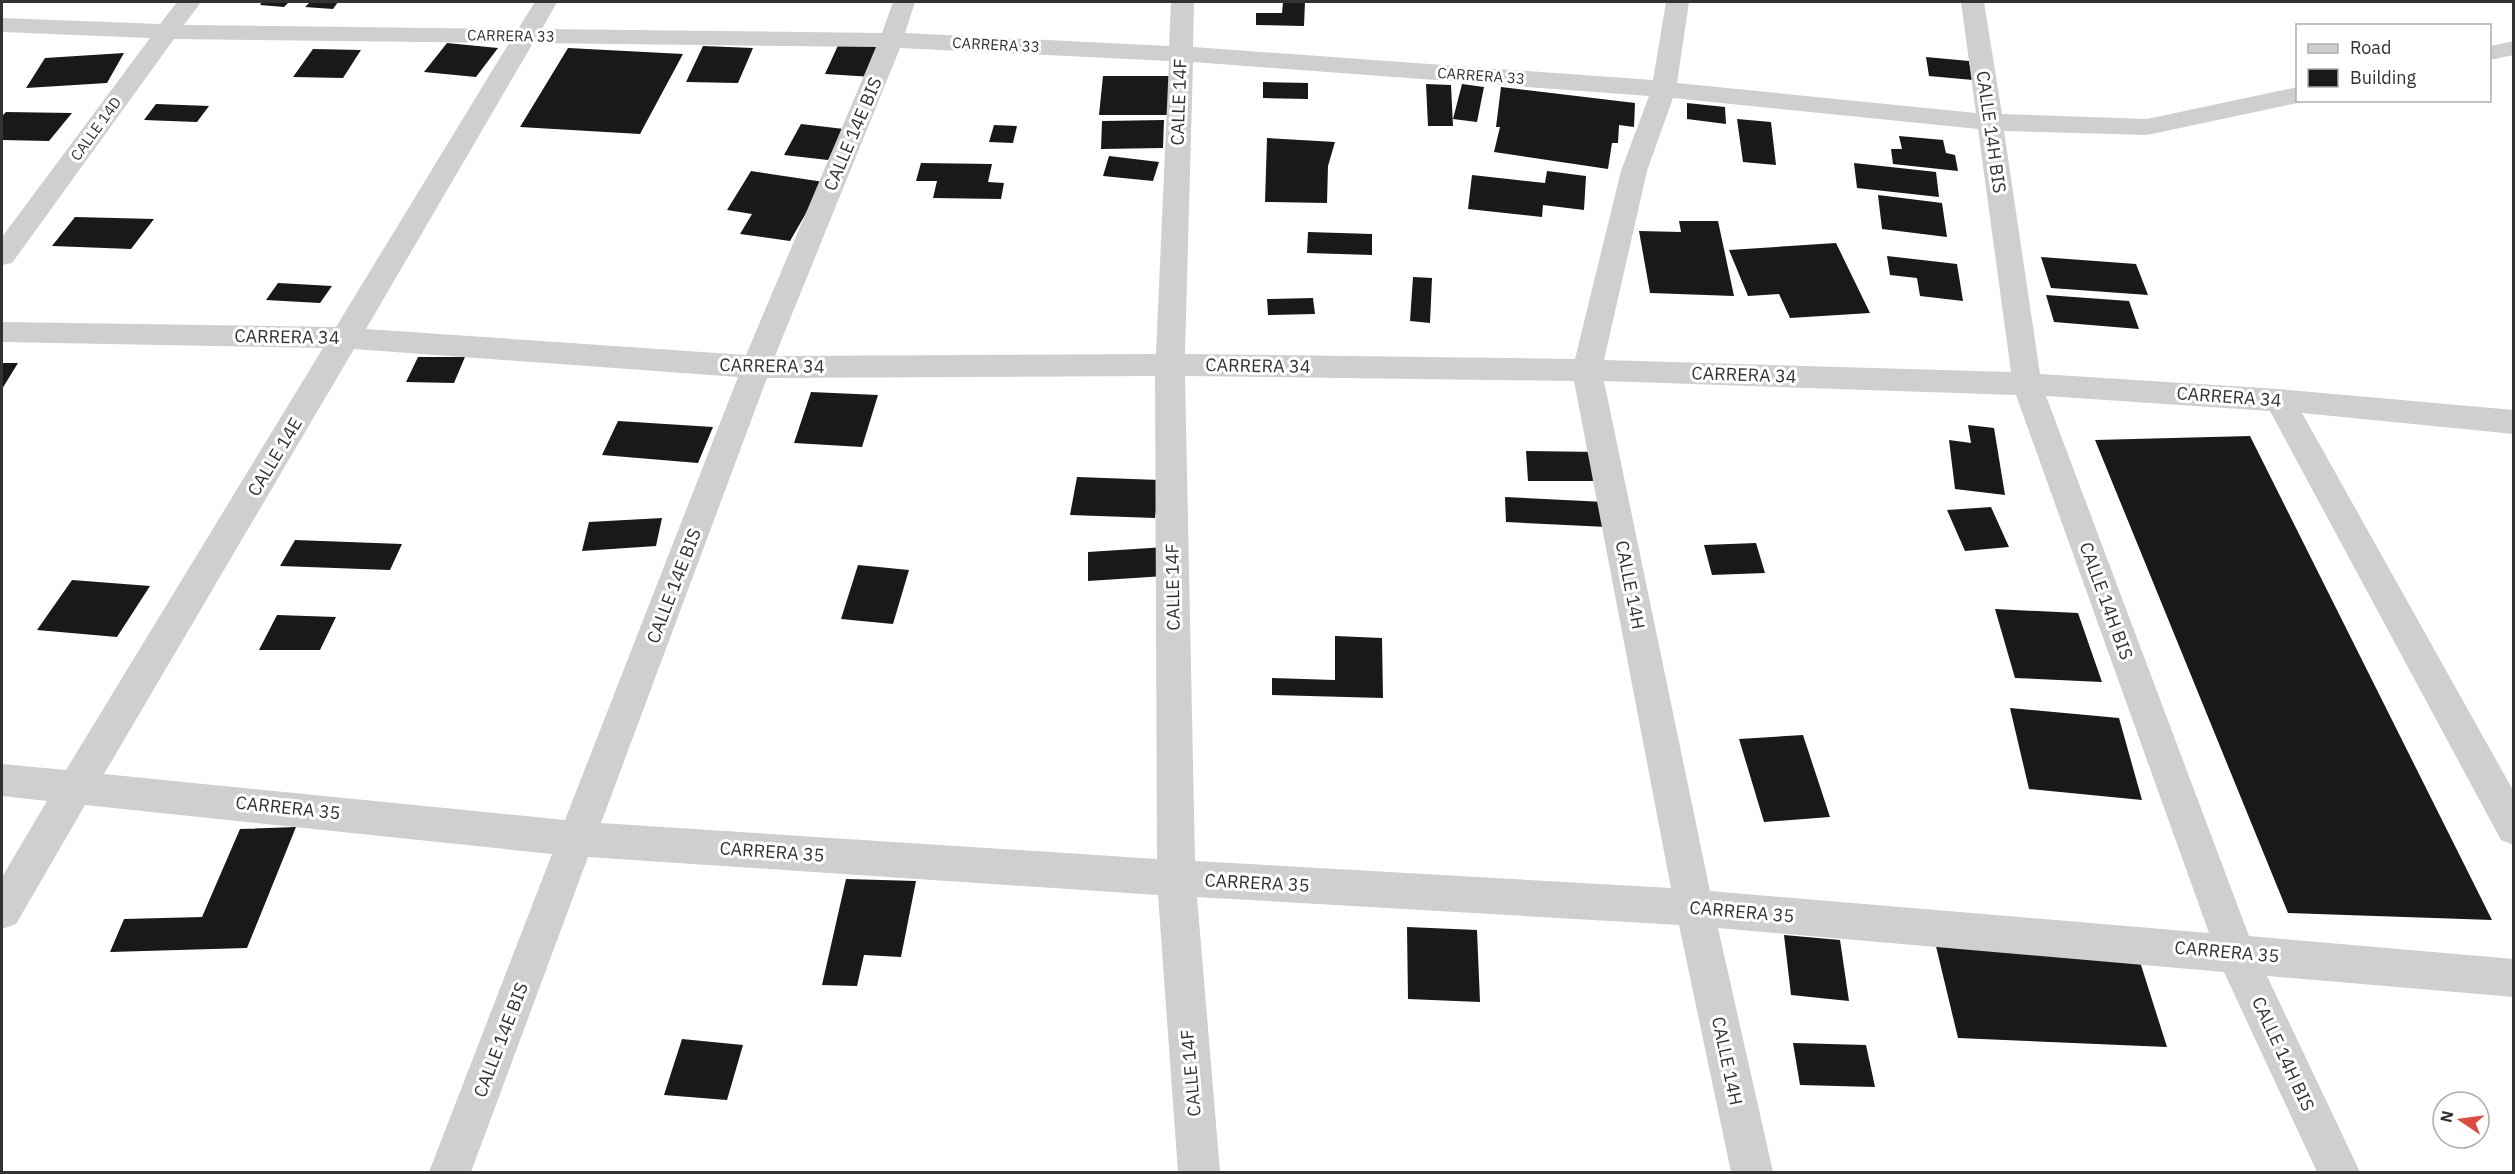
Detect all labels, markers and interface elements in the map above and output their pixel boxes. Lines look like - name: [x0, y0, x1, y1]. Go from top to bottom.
- legend: [2296, 24, 2491, 102]
- street label: CARRERA 33: [467, 25, 555, 46]
- street label: CARRERA 33: [952, 33, 1040, 56]
- text: Road: [2350, 36, 2391, 59]
- street label: CALLE 14F: [1165, 58, 1192, 146]
- street label: CARRERA 33: [1437, 63, 1525, 88]
- text: Building: [2350, 66, 2417, 89]
- street label: CALLE 14H BIS: [1972, 69, 2011, 195]
- street label: CALLE 14E BIS: [818, 74, 887, 194]
- street label: CALLE 14D: [66, 93, 125, 164]
- street label: CARRERA 34: [234, 324, 340, 349]
- street label: CARRERA 34: [719, 353, 825, 378]
- street label: CARRERA 34: [1205, 353, 1311, 378]
- street label: CARRERA 34: [1691, 361, 1797, 388]
- street label: CARRERA 34: [2176, 381, 2282, 412]
- street label: CALLE 14E: [242, 413, 307, 500]
- street label: CALLE 14E BIS: [641, 525, 706, 647]
- street label: CALLE 14H: [1611, 539, 1650, 631]
- street label: CALLE 14H BIS: [2075, 539, 2138, 663]
- street label: CALLE 14F: [1160, 543, 1185, 631]
- street label: CARRERA 35: [235, 791, 342, 824]
- street label: CARRERA 35: [719, 836, 825, 867]
- street label: CARRERA 35: [1204, 868, 1310, 897]
- street label: CARRERA 35: [1689, 895, 1795, 928]
- street label: CARRERA 35: [2174, 935, 2280, 968]
- street label: CALLE 14E BIS: [468, 979, 533, 1101]
- street label: CALLE 14H BIS: [2247, 993, 2320, 1115]
- street label: CALLE 14H: [1707, 1015, 1748, 1107]
- street label: CALLE 14F: [1175, 1029, 1206, 1117]
- north arrow: [2431, 1090, 2491, 1150]
- text: N: [2435, 1109, 2457, 1125]

